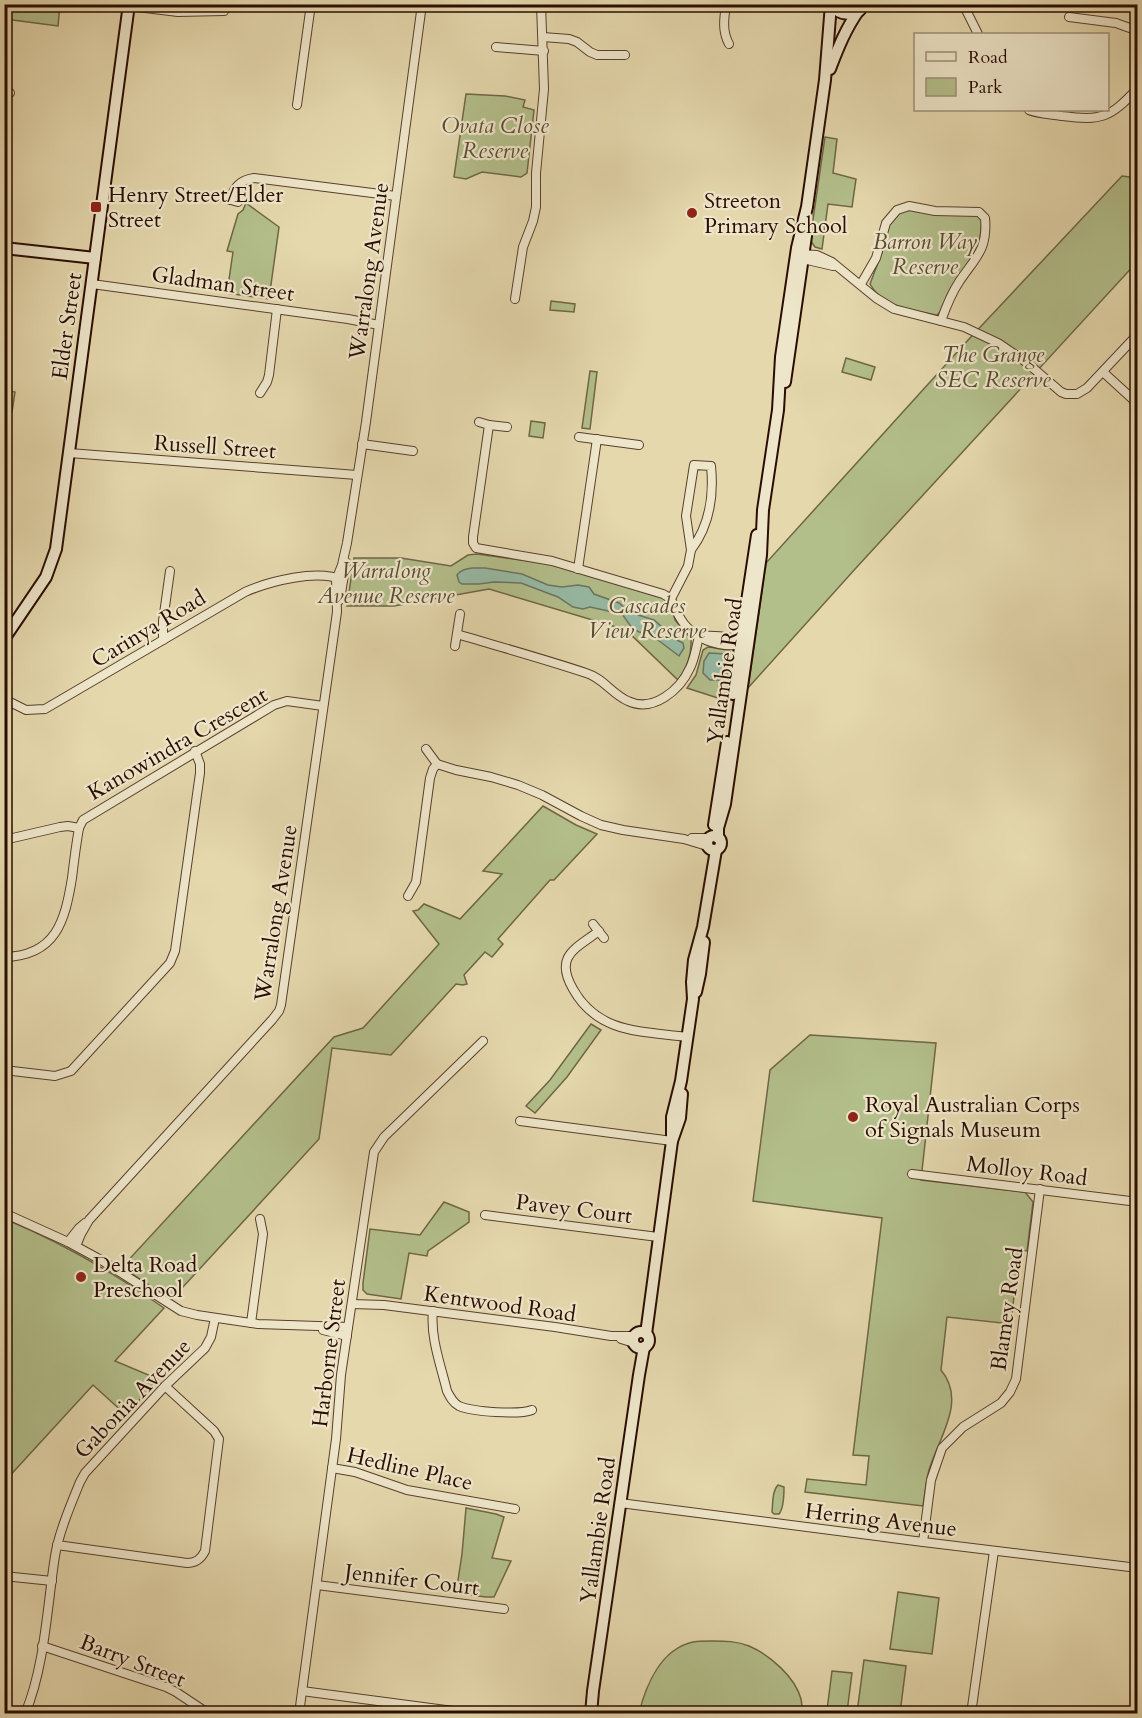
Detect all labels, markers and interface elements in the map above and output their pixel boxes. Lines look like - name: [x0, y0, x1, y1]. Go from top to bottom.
- legend: [914, 33, 1109, 111]
- text: Road: [968, 45, 1008, 70]
- text: Park: [968, 75, 1003, 100]
- park label: Ovata Close Reserve: [441, 111, 549, 166]
- place label: Henry Street/Elder Street: [108, 180, 284, 235]
- street label: Warralong Avenue: [342, 180, 396, 363]
- place label: Streeton Primary School: [704, 186, 848, 241]
- marker: Henry Street/Elder Street: [89, 200, 103, 214]
- marker: Streeton Primary School: [685, 206, 699, 220]
- park label: Barron Way Reserve: [873, 227, 978, 282]
- street label: Gladman Street: [150, 259, 296, 309]
- street label: Elder Street: [45, 271, 89, 382]
- park label: The Grange SEC Reserve: [935, 340, 1051, 395]
- street label: Russell Street: [153, 428, 277, 466]
- park label: Warralong Avenue Reserve: [317, 556, 455, 611]
- street label: Carinya Road: [86, 583, 212, 675]
- park label: Cascades View Reserve: [588, 591, 707, 646]
- street label: Yallambie Road: [700, 596, 750, 746]
- street label: Kanowindra Crescent: [82, 680, 273, 808]
- street label: Warralong Avenue: [247, 822, 305, 1005]
- place label: Royal Australian Corps of Signals Museum: [865, 1090, 1080, 1145]
- marker: Royal Australian Corps of Signals Museum: [846, 1110, 860, 1124]
- street label: Molloy Road: [965, 1149, 1089, 1193]
- street label: Pavey Court: [514, 1187, 634, 1231]
- street label: Blamey Road: [983, 1245, 1031, 1373]
- place label: Delta Road Preschool: [93, 1250, 197, 1305]
- marker: Delta Road Preschool: [74, 1270, 88, 1284]
- street label: Harborne Street: [305, 1277, 353, 1429]
- street label: Kentwood Road: [422, 1278, 578, 1330]
- street label: Gabonia Avenue: [68, 1332, 198, 1465]
- street label: Hedline Place: [344, 1440, 476, 1498]
- street label: Yallambie Road: [573, 1455, 623, 1605]
- street label: Herring Avenue: [803, 1496, 958, 1544]
- street label: Jennifer Court: [340, 1557, 481, 1603]
- street label: Barry Street: [75, 1627, 190, 1695]

